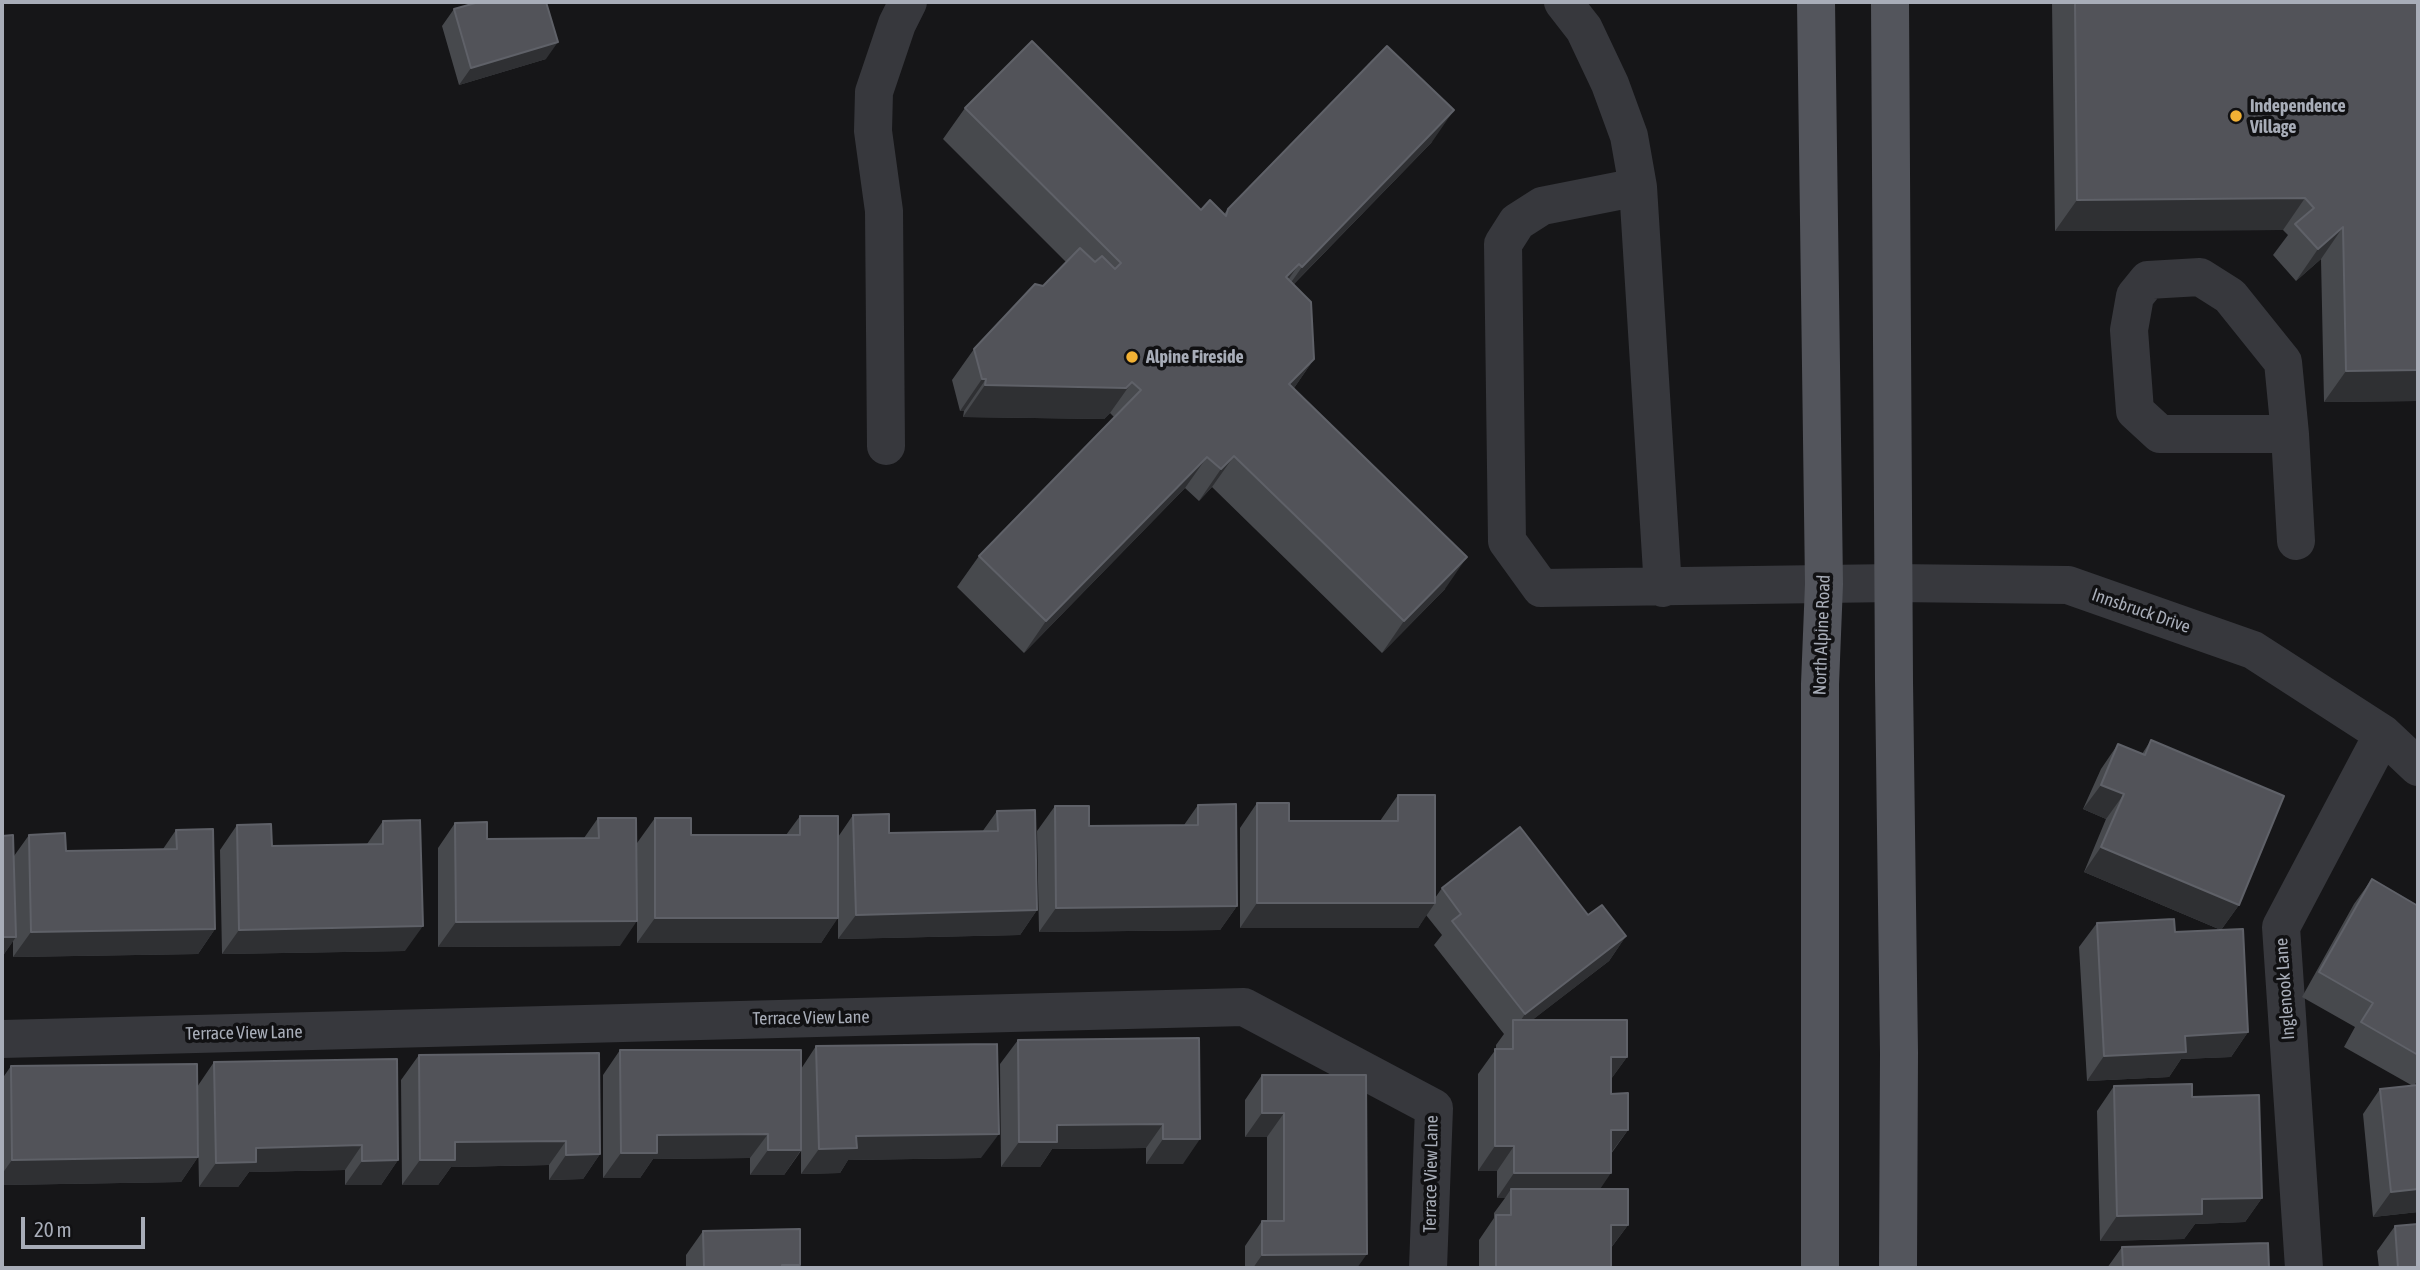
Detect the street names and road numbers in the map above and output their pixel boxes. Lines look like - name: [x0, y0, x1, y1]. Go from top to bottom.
- street label: North Alpine Road: [1809, 574, 1835, 696]
- street label: Innsbruck Drive: [2089, 584, 2193, 638]
- street label: Inglenook Lane: [2271, 937, 2299, 1041]
- street label: Terrace View Lane: [752, 1006, 870, 1030]
- street label: Terrace View Lane: [185, 1021, 303, 1045]
- street label: Terrace View Lane: [1419, 1115, 1443, 1233]

